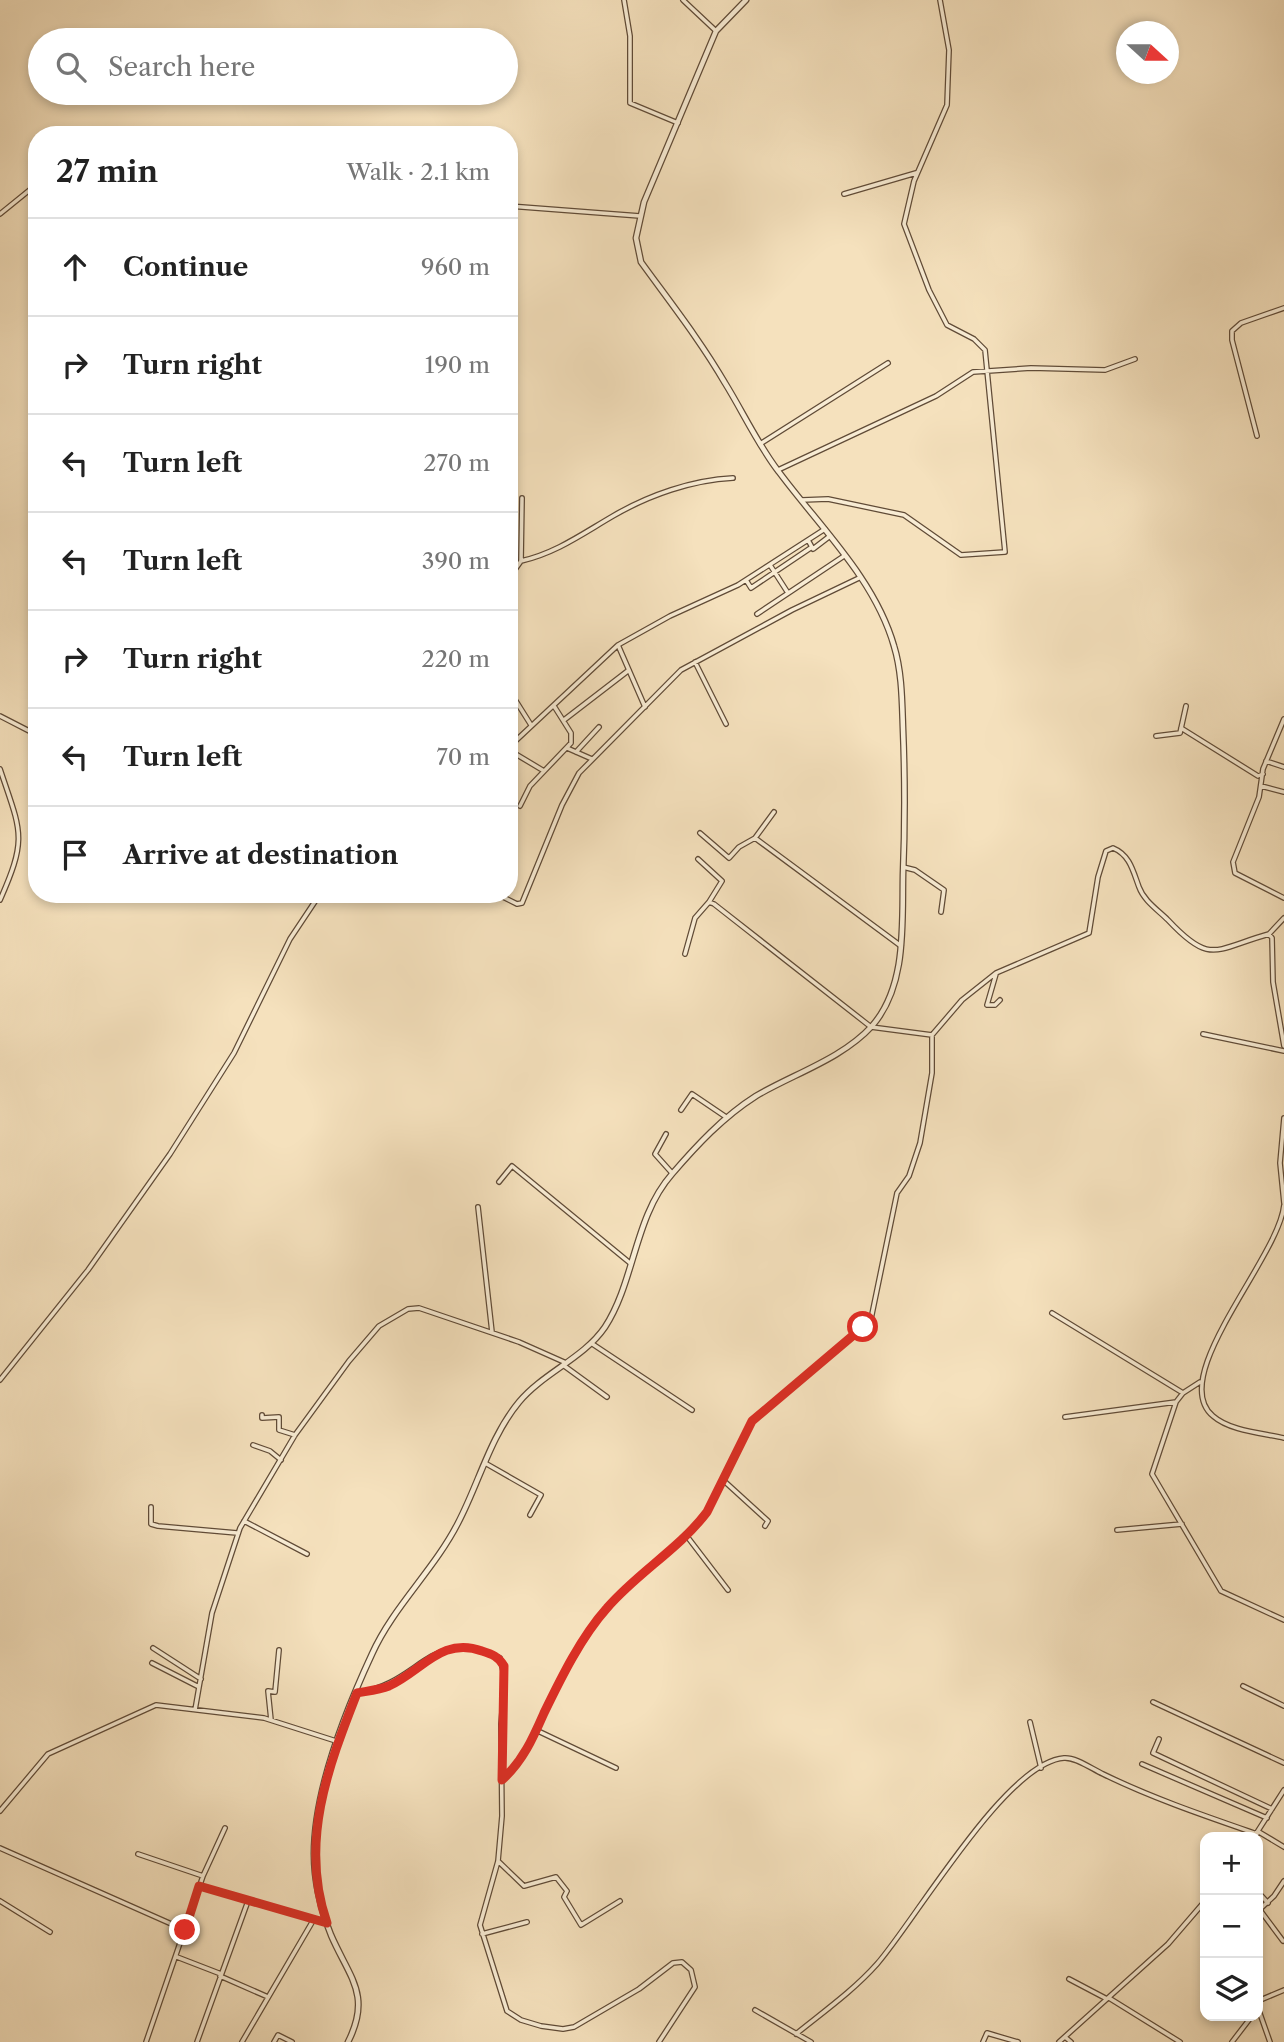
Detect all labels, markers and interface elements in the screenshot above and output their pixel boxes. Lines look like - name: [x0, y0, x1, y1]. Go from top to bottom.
- north arrow: [1116, 21, 1179, 84]
- search box: [28, 28, 518, 105]
- icon: search: [52, 48, 90, 86]
- text: Search here: [108, 51, 255, 83]
- text: 27 min: [56, 153, 158, 190]
- text: Walk · 2.1 km: [347, 158, 490, 186]
- icon: ahead: [56, 248, 94, 286]
- text: Continue: [123, 251, 248, 283]
- text: 960 m: [421, 253, 490, 281]
- icon: right: [56, 346, 94, 384]
- text: Turn right: [123, 349, 262, 381]
- text: 190 m: [425, 351, 490, 379]
- icon: left: [56, 444, 94, 482]
- text: Turn left: [123, 447, 242, 479]
- text: 270 m: [423, 449, 490, 477]
- icon: left: [56, 542, 94, 580]
- text: Turn left: [123, 545, 242, 577]
- text: 390 m: [422, 547, 490, 575]
- icon: right: [56, 640, 94, 678]
- text: Turn right: [123, 643, 262, 675]
- text: 220 m: [421, 645, 490, 673]
- icon: left: [56, 738, 94, 776]
- text: Turn left: [123, 741, 242, 773]
- text: 70 m: [437, 743, 490, 771]
- icon: arrive: [56, 836, 94, 874]
- text: Arrive at destination: [123, 839, 398, 871]
- route start: [847, 1311, 878, 1342]
- map controls: [1200, 1832, 1263, 2021]
- button: +: [1200, 1832, 1263, 1895]
- button: −: [1200, 1895, 1263, 1958]
- route end: [169, 1914, 200, 1945]
- button: layers: [1200, 1958, 1263, 2021]

